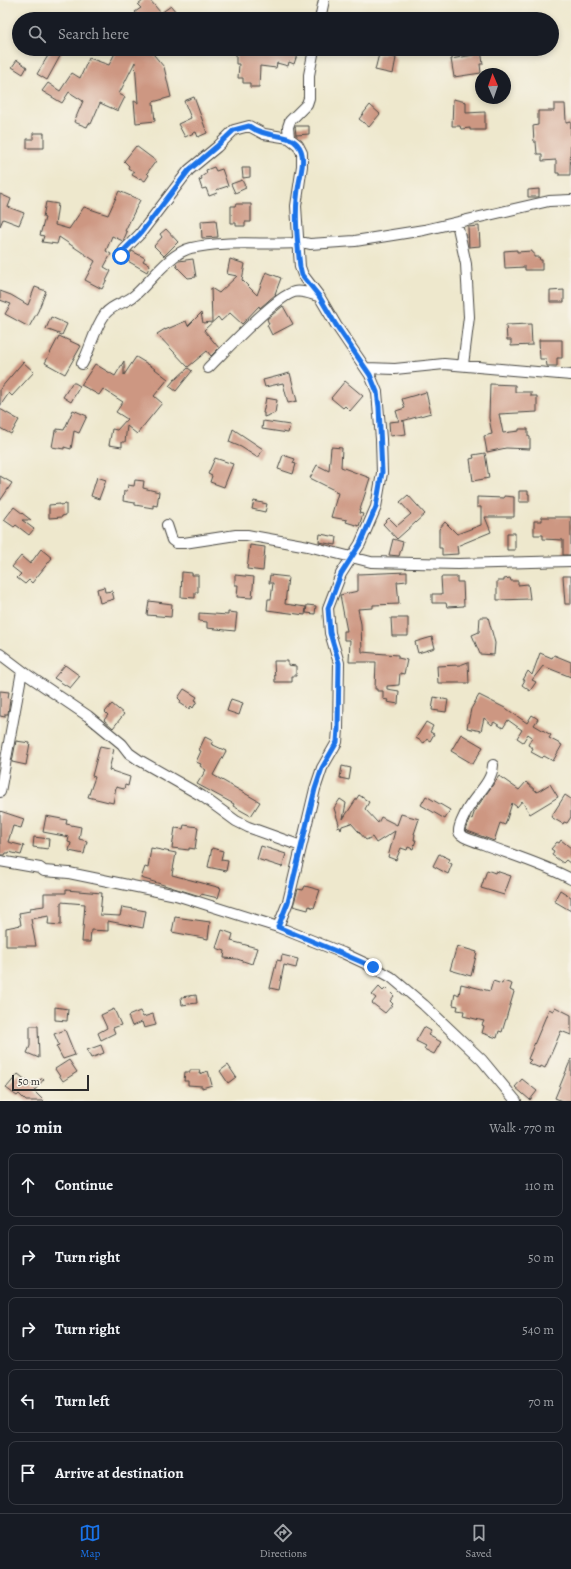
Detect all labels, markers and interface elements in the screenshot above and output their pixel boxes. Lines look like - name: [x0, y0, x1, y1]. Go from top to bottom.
- search box: [12, 12, 559, 56]
- icon: search: [26, 23, 48, 45]
- text: Search here: [58, 24, 129, 44]
- north arrow: [475, 68, 511, 104]
- route start: [112, 247, 130, 265]
- route end: [364, 958, 382, 976]
- scale bar: [12, 1073, 89, 1092]
- text: 50 m: [18, 1074, 40, 1089]
- text: 10 min: [16, 1116, 62, 1139]
- text: Walk · 770 m: [489, 1119, 555, 1136]
- icon: ahead: [17, 1174, 39, 1196]
- text: Continue: [55, 1175, 113, 1195]
- text: 110 m: [525, 1177, 554, 1194]
- icon: right: [17, 1246, 39, 1268]
- text: Turn right: [55, 1247, 120, 1267]
- text: 50 m: [528, 1249, 554, 1266]
- icon: right: [17, 1318, 39, 1340]
- text: Turn right: [55, 1319, 120, 1339]
- text: 540 m: [522, 1321, 554, 1338]
- icon: left: [17, 1390, 39, 1412]
- text: Turn left: [55, 1391, 110, 1411]
- text: 70 m: [528, 1393, 554, 1410]
- icon: arrive: [17, 1462, 39, 1484]
- text: Arrive at destination: [55, 1463, 184, 1483]
- tab: Map: [79, 1522, 101, 1561]
- tab: Directions: [260, 1522, 307, 1561]
- tab: Saved: [466, 1522, 492, 1561]

